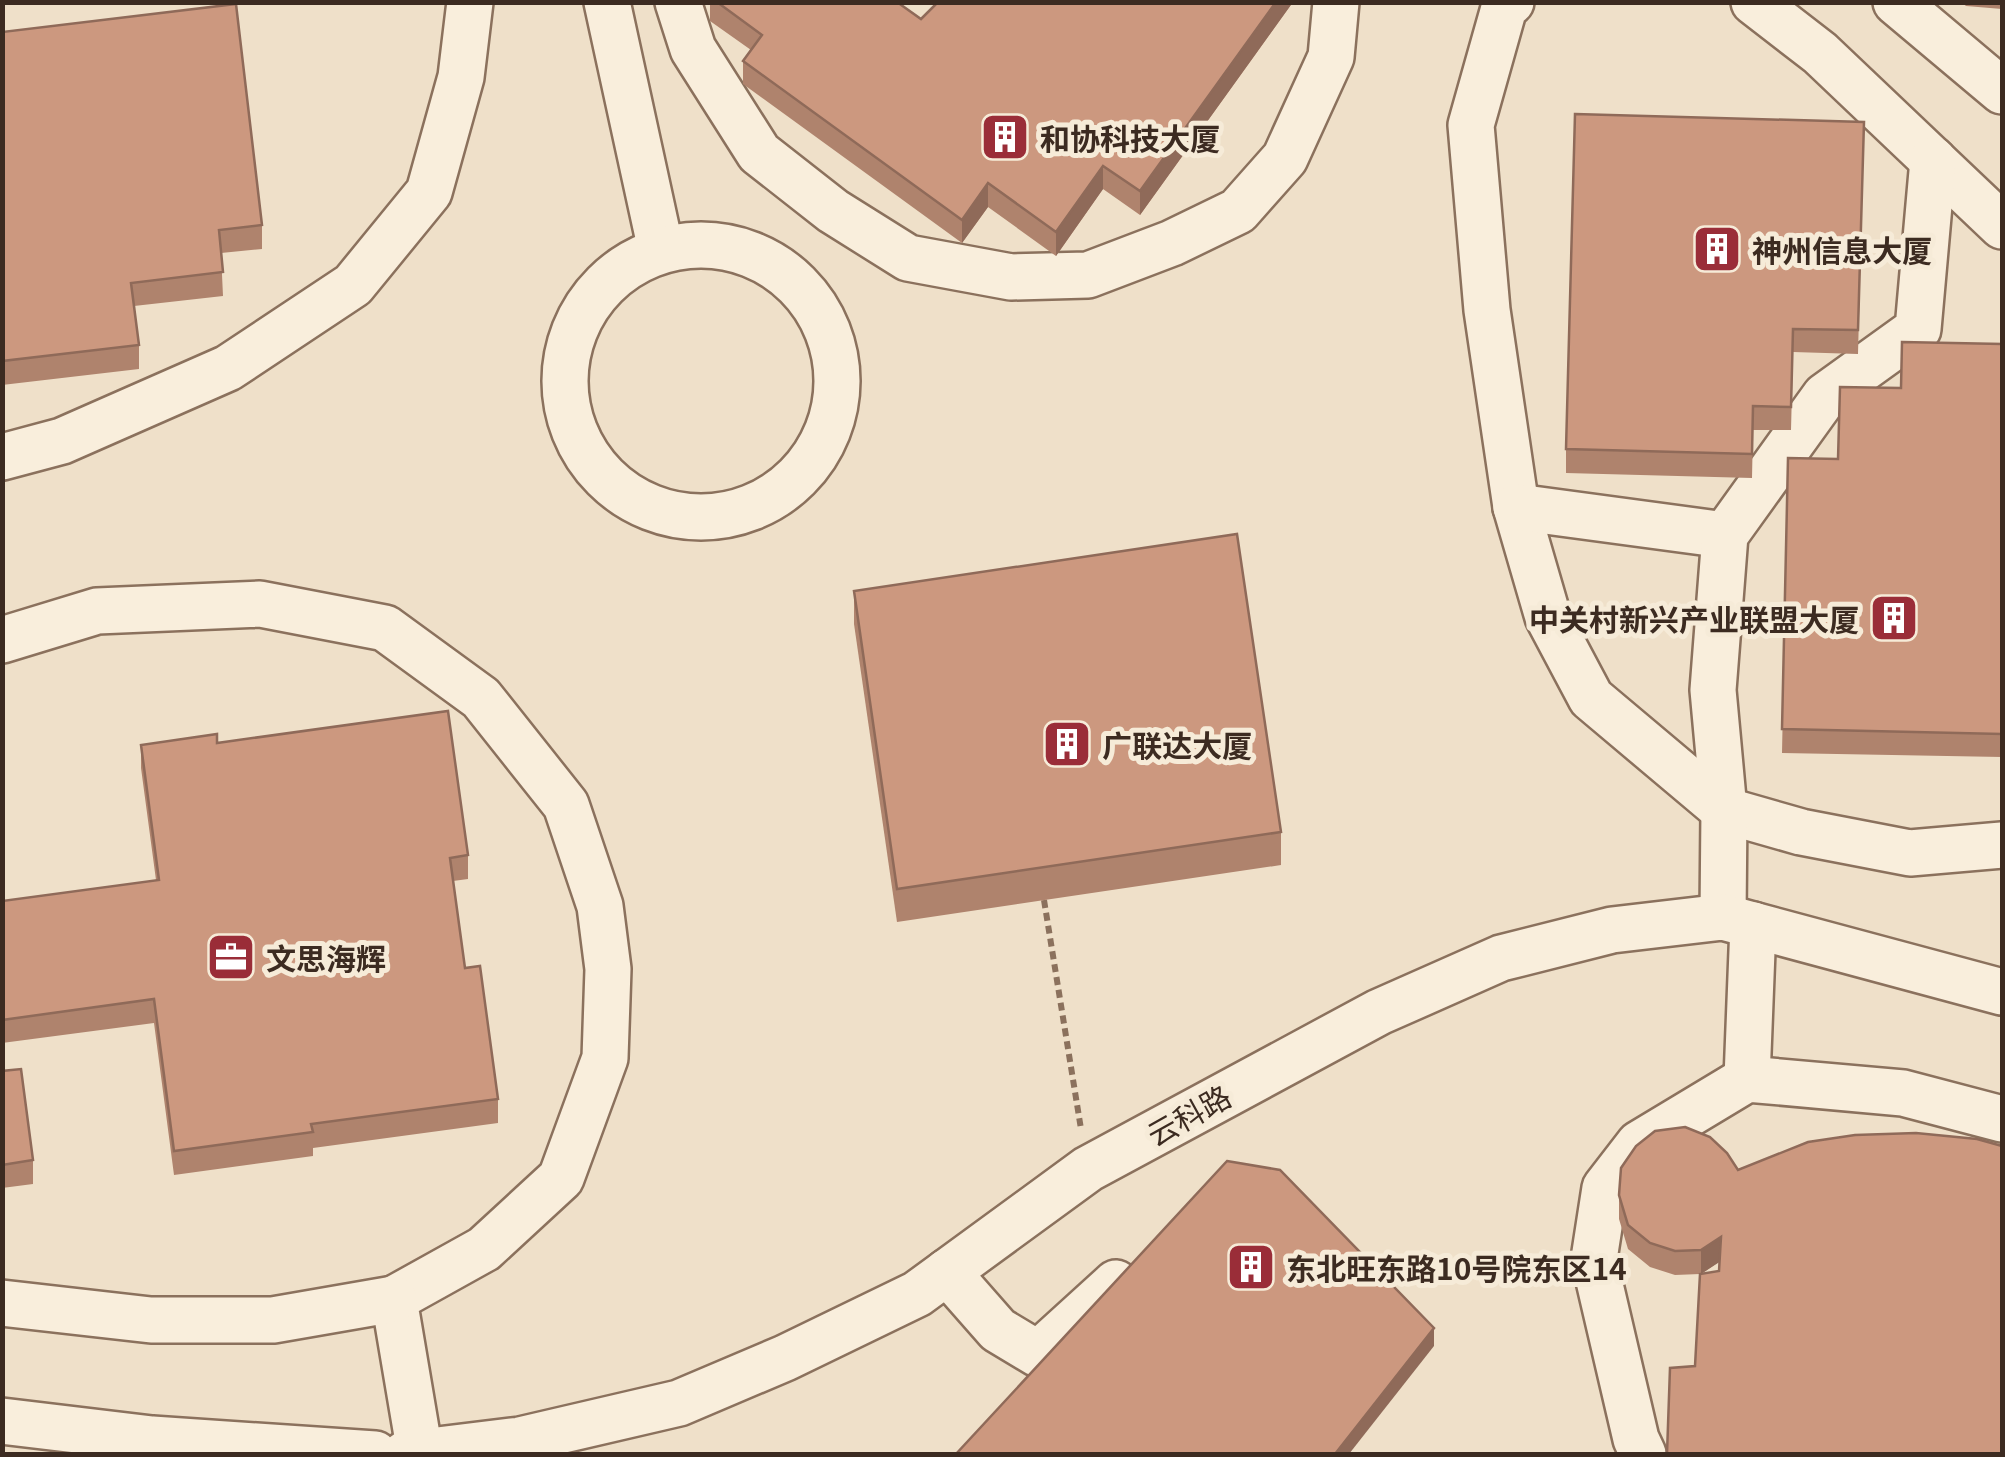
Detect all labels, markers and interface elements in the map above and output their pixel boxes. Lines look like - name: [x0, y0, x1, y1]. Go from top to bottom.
- building icon: 和协科技大厦: [979, 111, 1031, 163]
- place label: 和协科技大厦: [1040, 115, 1220, 159]
- building icon: 神州信息大厦: [1691, 223, 1743, 275]
- place label: 神州信息大厦: [1752, 227, 1932, 271]
- building icon: 中关村新兴产业联盟大厦: [1868, 592, 1920, 644]
- place label: 中关村新兴产业联盟大厦: [1529, 596, 1859, 640]
- building icon: 广联达大厦: [1041, 718, 1093, 770]
- place label: 广联达大厦: [1102, 722, 1252, 766]
- office icon: 文思海辉: [205, 931, 257, 983]
- place label: 文思海辉: [266, 935, 386, 979]
- street label: 云科路: [1138, 1073, 1238, 1155]
- building icon: 东北旺东路10号院东区14: [1225, 1241, 1277, 1293]
- place label: 东北旺东路10号院东区14: [1286, 1245, 1627, 1289]

